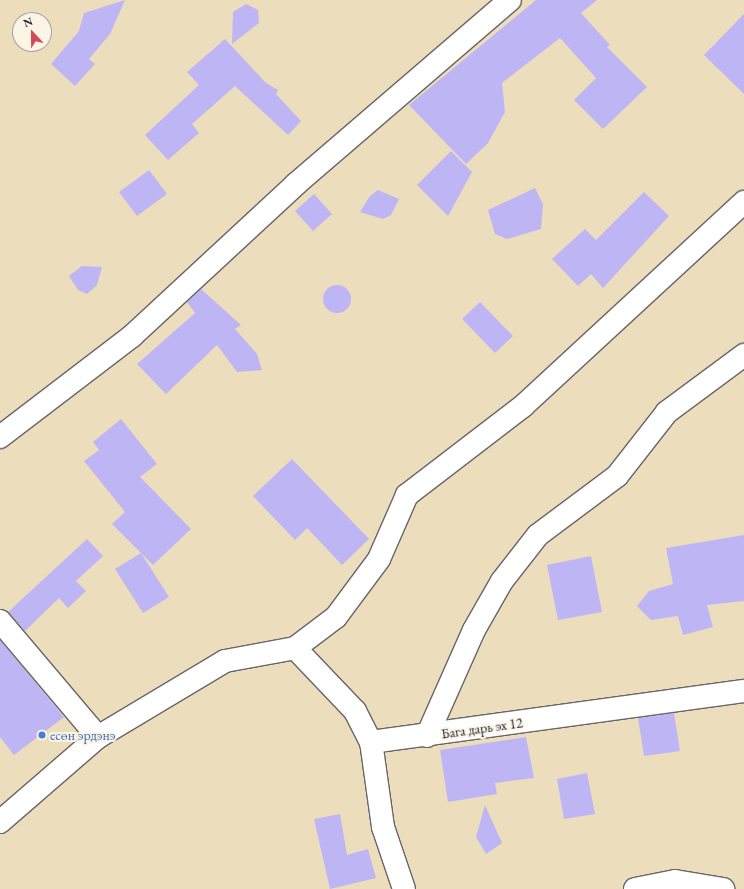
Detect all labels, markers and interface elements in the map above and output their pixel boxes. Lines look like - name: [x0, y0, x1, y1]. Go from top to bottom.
- north arrow: [12, 12, 52, 52]
- text: N: [21, 14, 35, 30]
- street label: Бага дарь эх 12: [440, 714, 524, 742]
- place label: есөн эрдэнэ: [50, 727, 115, 743]
- marker: есөн эрдэнэ: [37, 730, 47, 740]

